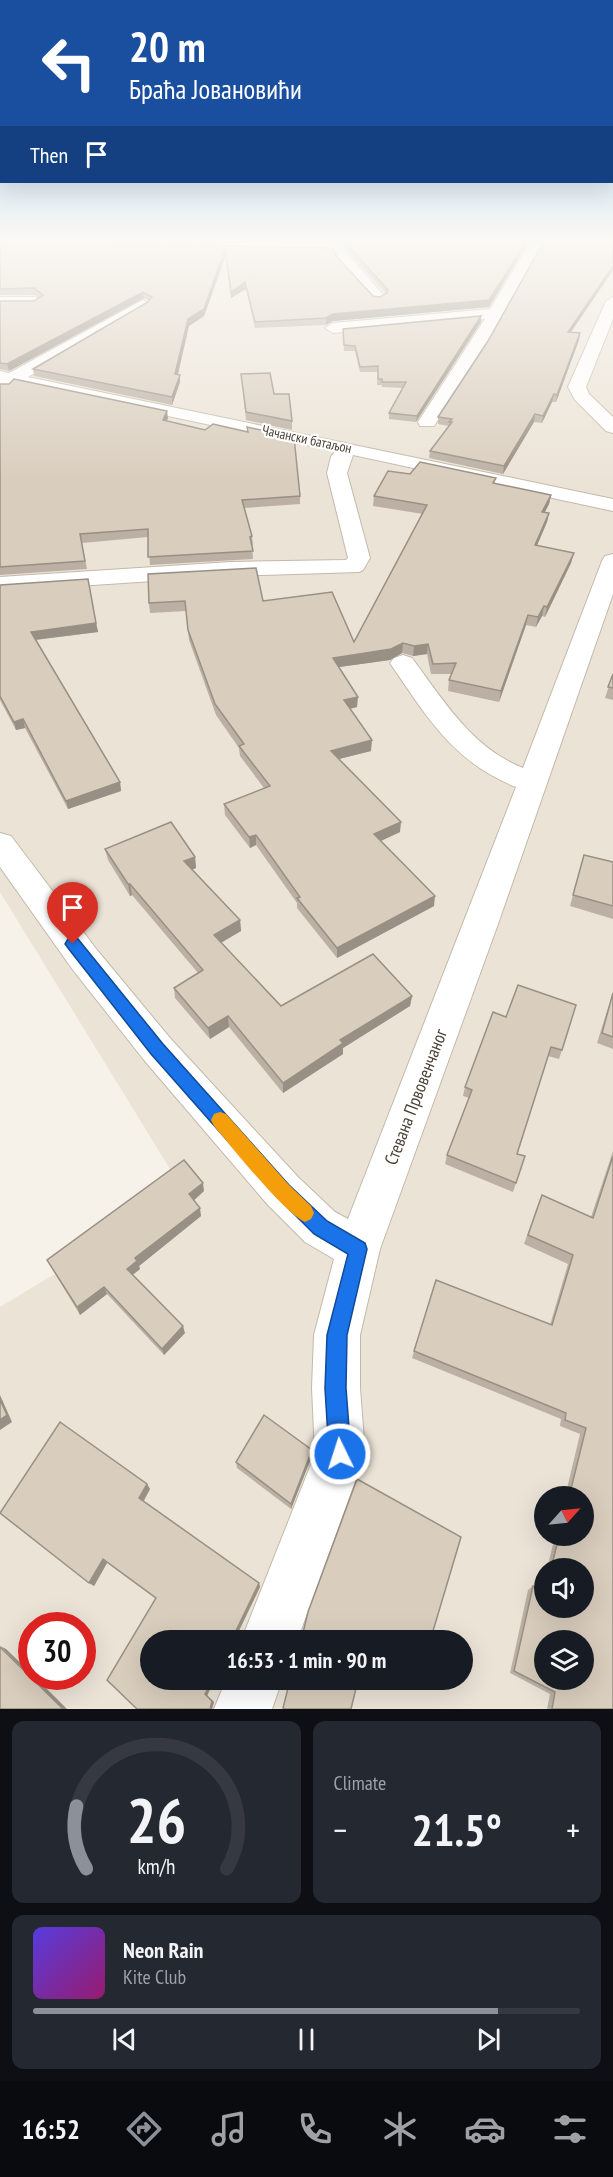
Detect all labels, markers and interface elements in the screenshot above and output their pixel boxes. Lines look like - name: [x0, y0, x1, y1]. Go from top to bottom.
- text: 20 m: [129, 19, 206, 74]
- icon: left: [30, 24, 108, 102]
- text: Браћа Јовановићи: [129, 72, 302, 106]
- icon: arrive: [80, 138, 113, 171]
- text: Then: [30, 141, 68, 169]
- street label: Чачански батаљон: [261, 421, 353, 457]
- pin: [47, 882, 98, 944]
- icon: arrive: [56, 891, 89, 924]
- street label: Стевана Првовенчаног: [379, 1025, 452, 1168]
- position arrow: [308, 1422, 372, 1486]
- north arrow: [534, 1486, 594, 1546]
- map controls: [534, 1486, 594, 1690]
- button: sound: [534, 1558, 594, 1618]
- speed limit sign: 30: [18, 1612, 96, 1690]
- button: layers: [534, 1630, 594, 1690]
- text: 16:53 · 1 min · 90 m: [227, 1646, 386, 1674]
- text: Climate: [334, 1770, 386, 1796]
- text: 26: [126, 1779, 186, 1860]
- text: 21.5°: [412, 1800, 502, 1858]
- text: −: [334, 1808, 347, 1851]
- text: +: [566, 1808, 580, 1851]
- text: km/h: [137, 1852, 175, 1880]
- text: Neon Rain: [123, 1936, 203, 1964]
- text: Kite Club: [123, 1964, 186, 1990]
- icon: previous: [108, 2023, 141, 2056]
- icon: pause: [290, 2023, 323, 2056]
- icon: next: [472, 2023, 505, 2056]
- icon: directions: [123, 2108, 165, 2150]
- icon: music: [208, 2108, 250, 2150]
- icon: phone: [294, 2108, 336, 2150]
- icon: climate: [379, 2108, 421, 2150]
- icon: car: [464, 2108, 506, 2150]
- icon: filters: [549, 2108, 591, 2150]
- text: 16:52: [22, 2112, 80, 2146]

